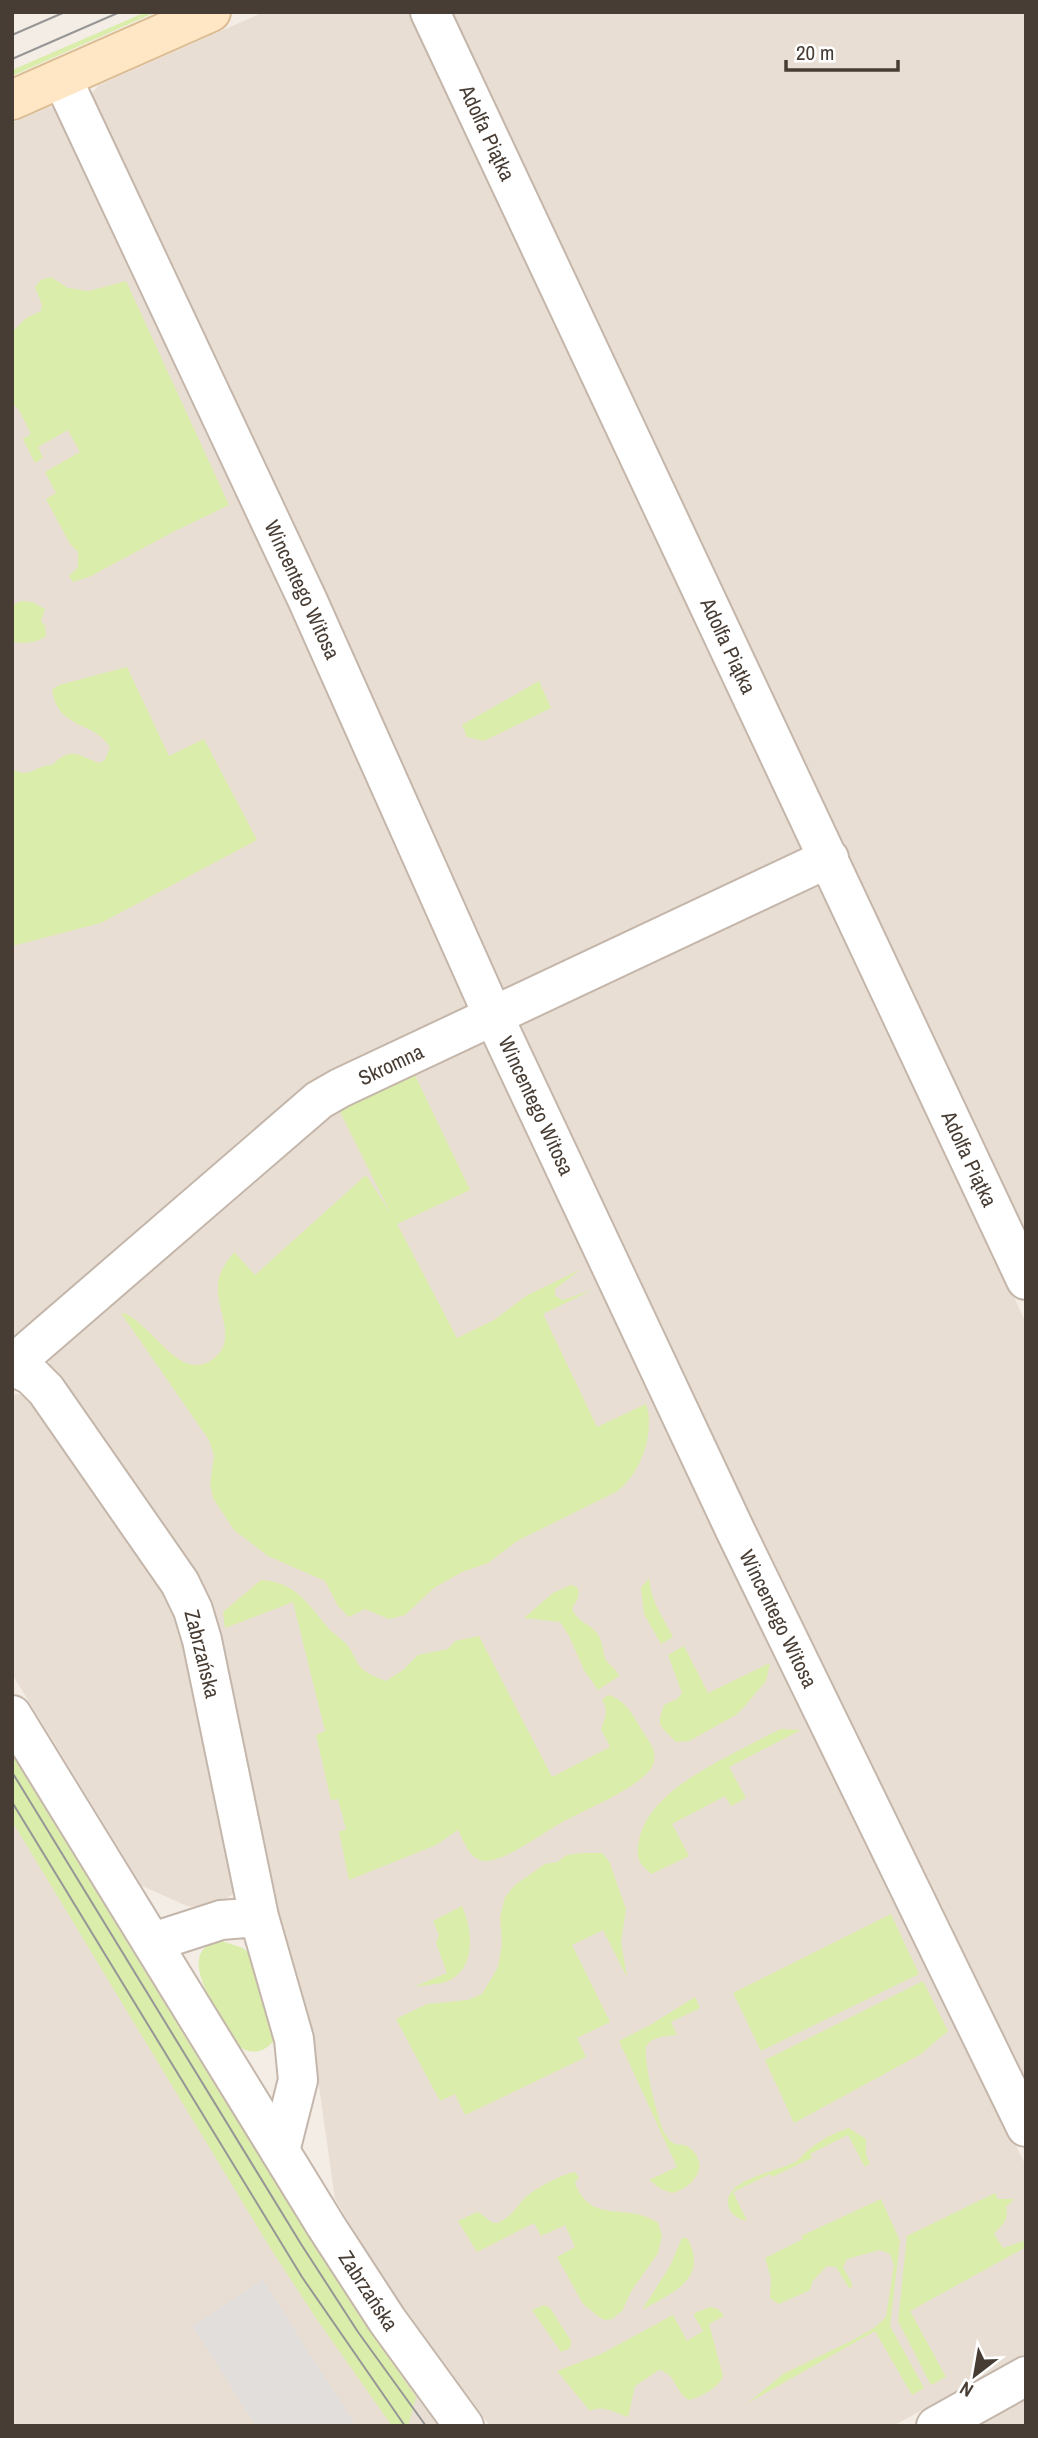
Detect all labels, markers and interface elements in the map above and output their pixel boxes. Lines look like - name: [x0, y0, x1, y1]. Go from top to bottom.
- scale bar: [786, 28, 898, 72]
- text: 20 m: [796, 38, 834, 67]
- street label: Adolfa Piątka: [452, 79, 522, 186]
- street label: Wincentego Witosa: [258, 516, 348, 664]
- street label: Adolfa Piątka: [693, 592, 763, 699]
- street label: Wincentego Witosa: [492, 1032, 582, 1180]
- street label: Skromna: [353, 1037, 429, 1092]
- street label: Adolfa Piątka: [934, 1105, 1004, 1212]
- street label: Wincentego Witosa: [732, 1545, 825, 1693]
- street label: Zabrzańska: [178, 1607, 228, 1701]
- street label: Zabrzańska: [332, 2245, 405, 2337]
- north arrow: [940, 2340, 1010, 2410]
- text: N: [955, 2376, 978, 2404]

